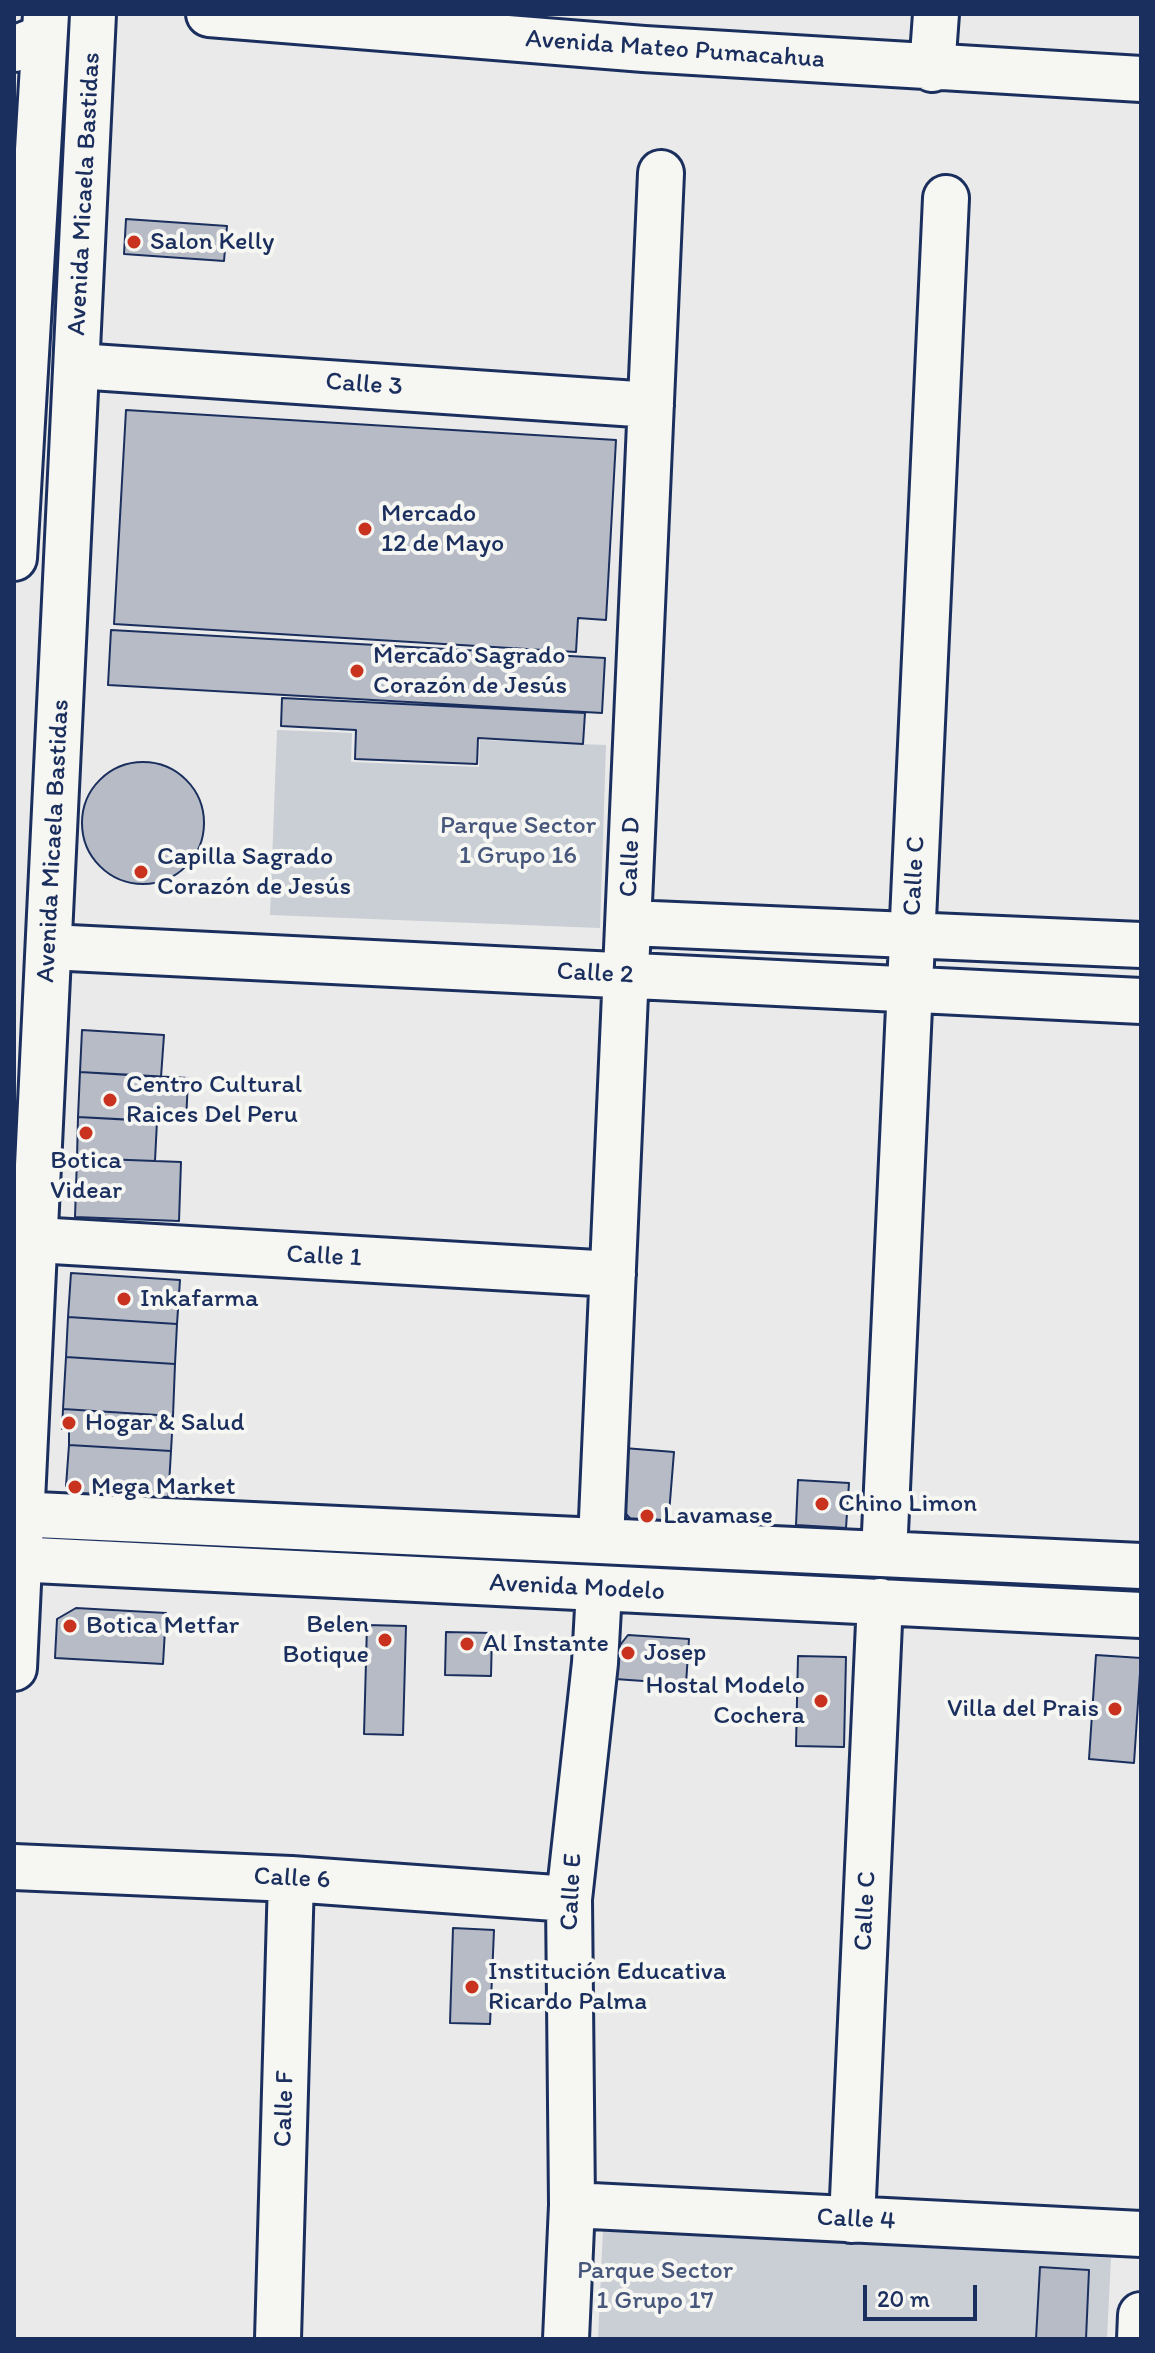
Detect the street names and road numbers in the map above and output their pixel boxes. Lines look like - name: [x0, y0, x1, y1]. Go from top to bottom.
- street label: Avenida Mateo Pumacahua: [524, 24, 826, 76]
- street label: Avenida Micaela Bastidas: [62, 52, 108, 336]
- street label: Calle 3: [324, 367, 404, 403]
- street label: Avenida Micaela Bastidas: [31, 699, 77, 983]
- street label: Calle D: [614, 816, 648, 898]
- street label: Calle C: [897, 835, 933, 917]
- street label: Calle 2: [556, 956, 634, 992]
- street label: Calle 1: [286, 1239, 362, 1275]
- street label: Avenida Modelo: [488, 1568, 666, 1608]
- street label: Calle E: [554, 1852, 590, 1932]
- street label: Calle 6: [253, 1861, 331, 1897]
- street label: Calle C: [848, 1870, 884, 1952]
- street label: Calle F: [268, 2070, 302, 2148]
- street label: Calle 4: [816, 2202, 896, 2238]

